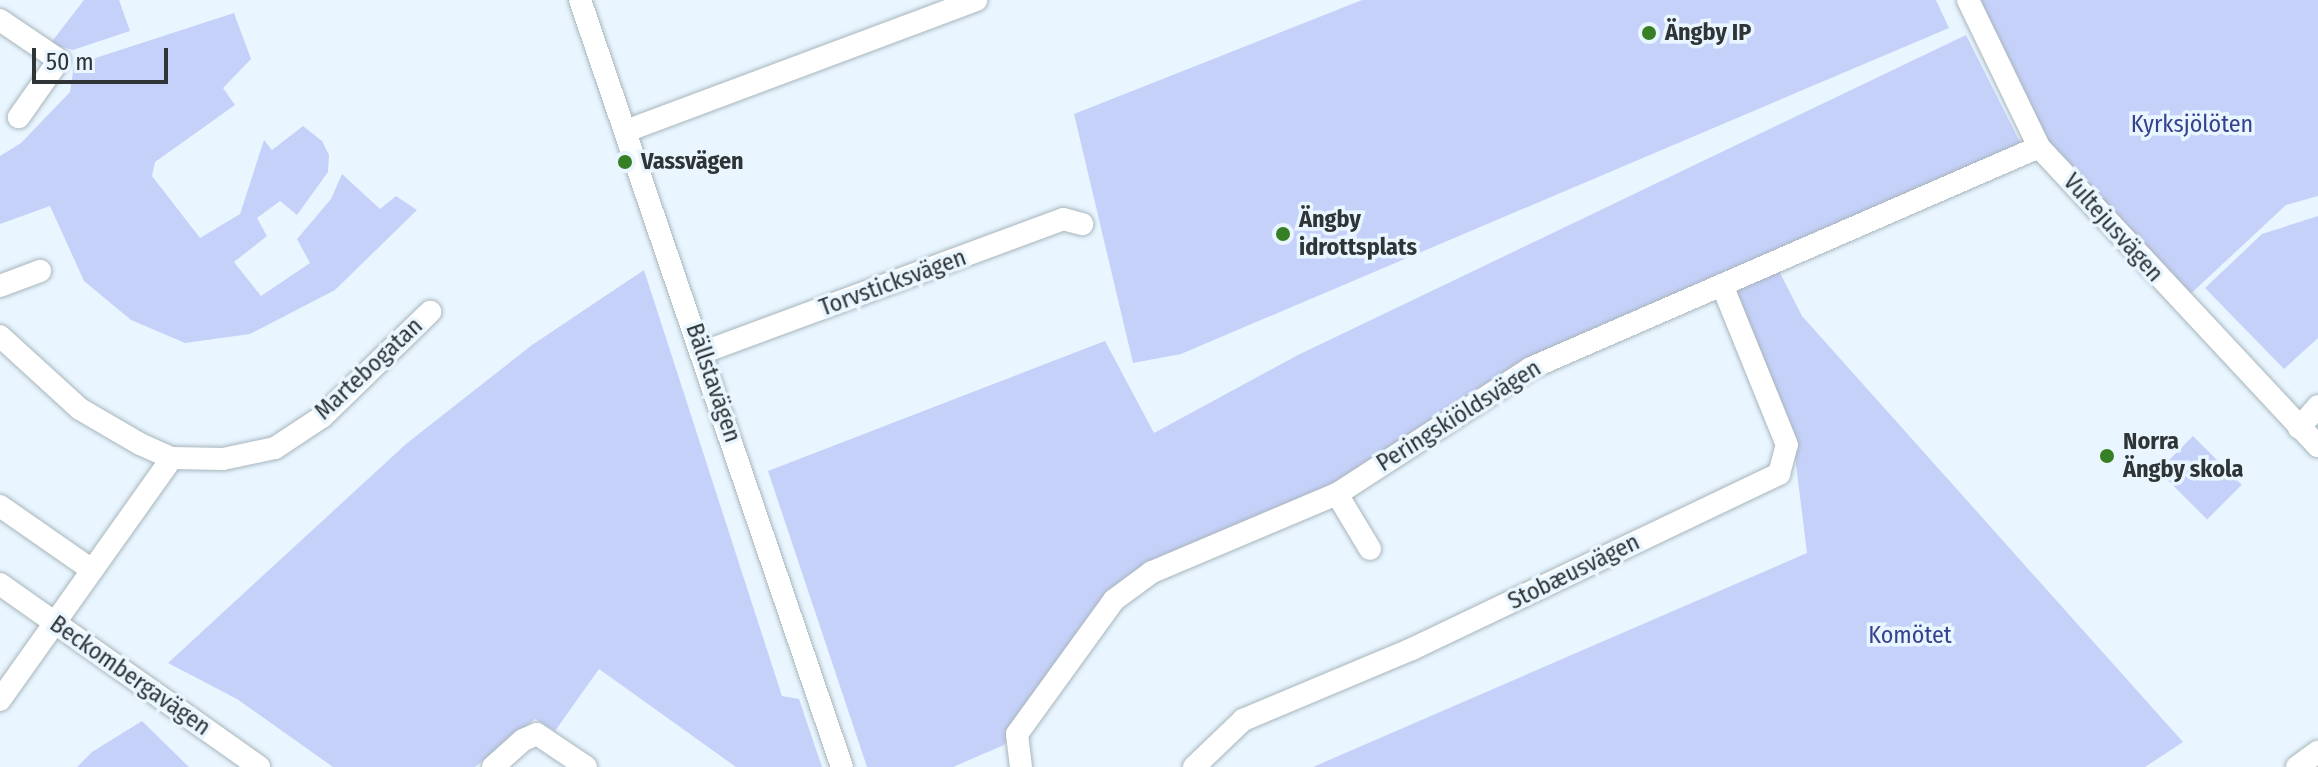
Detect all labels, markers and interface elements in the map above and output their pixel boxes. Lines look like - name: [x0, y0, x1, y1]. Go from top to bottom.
- place label: Ängby IP: [1665, 19, 1751, 47]
- marker: Ängby IP: [1640, 24, 1658, 42]
- scale bar: [36, 32, 172, 82]
- text: 50 m: [46, 48, 94, 76]
- park label: Kyrksjölöten: [2131, 111, 2253, 139]
- place label: Vassvägen: [641, 148, 744, 176]
- marker: Vassvägen: [616, 153, 634, 171]
- street label: Vultejusvägen: [2057, 168, 2169, 288]
- place label: Ängby idrottsplats: [1299, 206, 1417, 262]
- marker: Ängby idrottsplats: [1274, 225, 1292, 243]
- street label: Torvsticksvägen: [816, 243, 970, 323]
- street label: Martebogatan: [309, 312, 429, 426]
- street label: Bällstavägen: [679, 320, 747, 446]
- street label: Peringskiöldsvägen: [1372, 354, 1546, 478]
- place label: Norra Ängby skola: [2123, 428, 2243, 484]
- marker: Norra Ängby skola: [2098, 447, 2116, 465]
- street label: Stobæusvägen: [1504, 528, 1644, 616]
- street label: Beckombergavägen: [44, 610, 216, 742]
- park label: Komötet: [1868, 622, 1952, 650]

